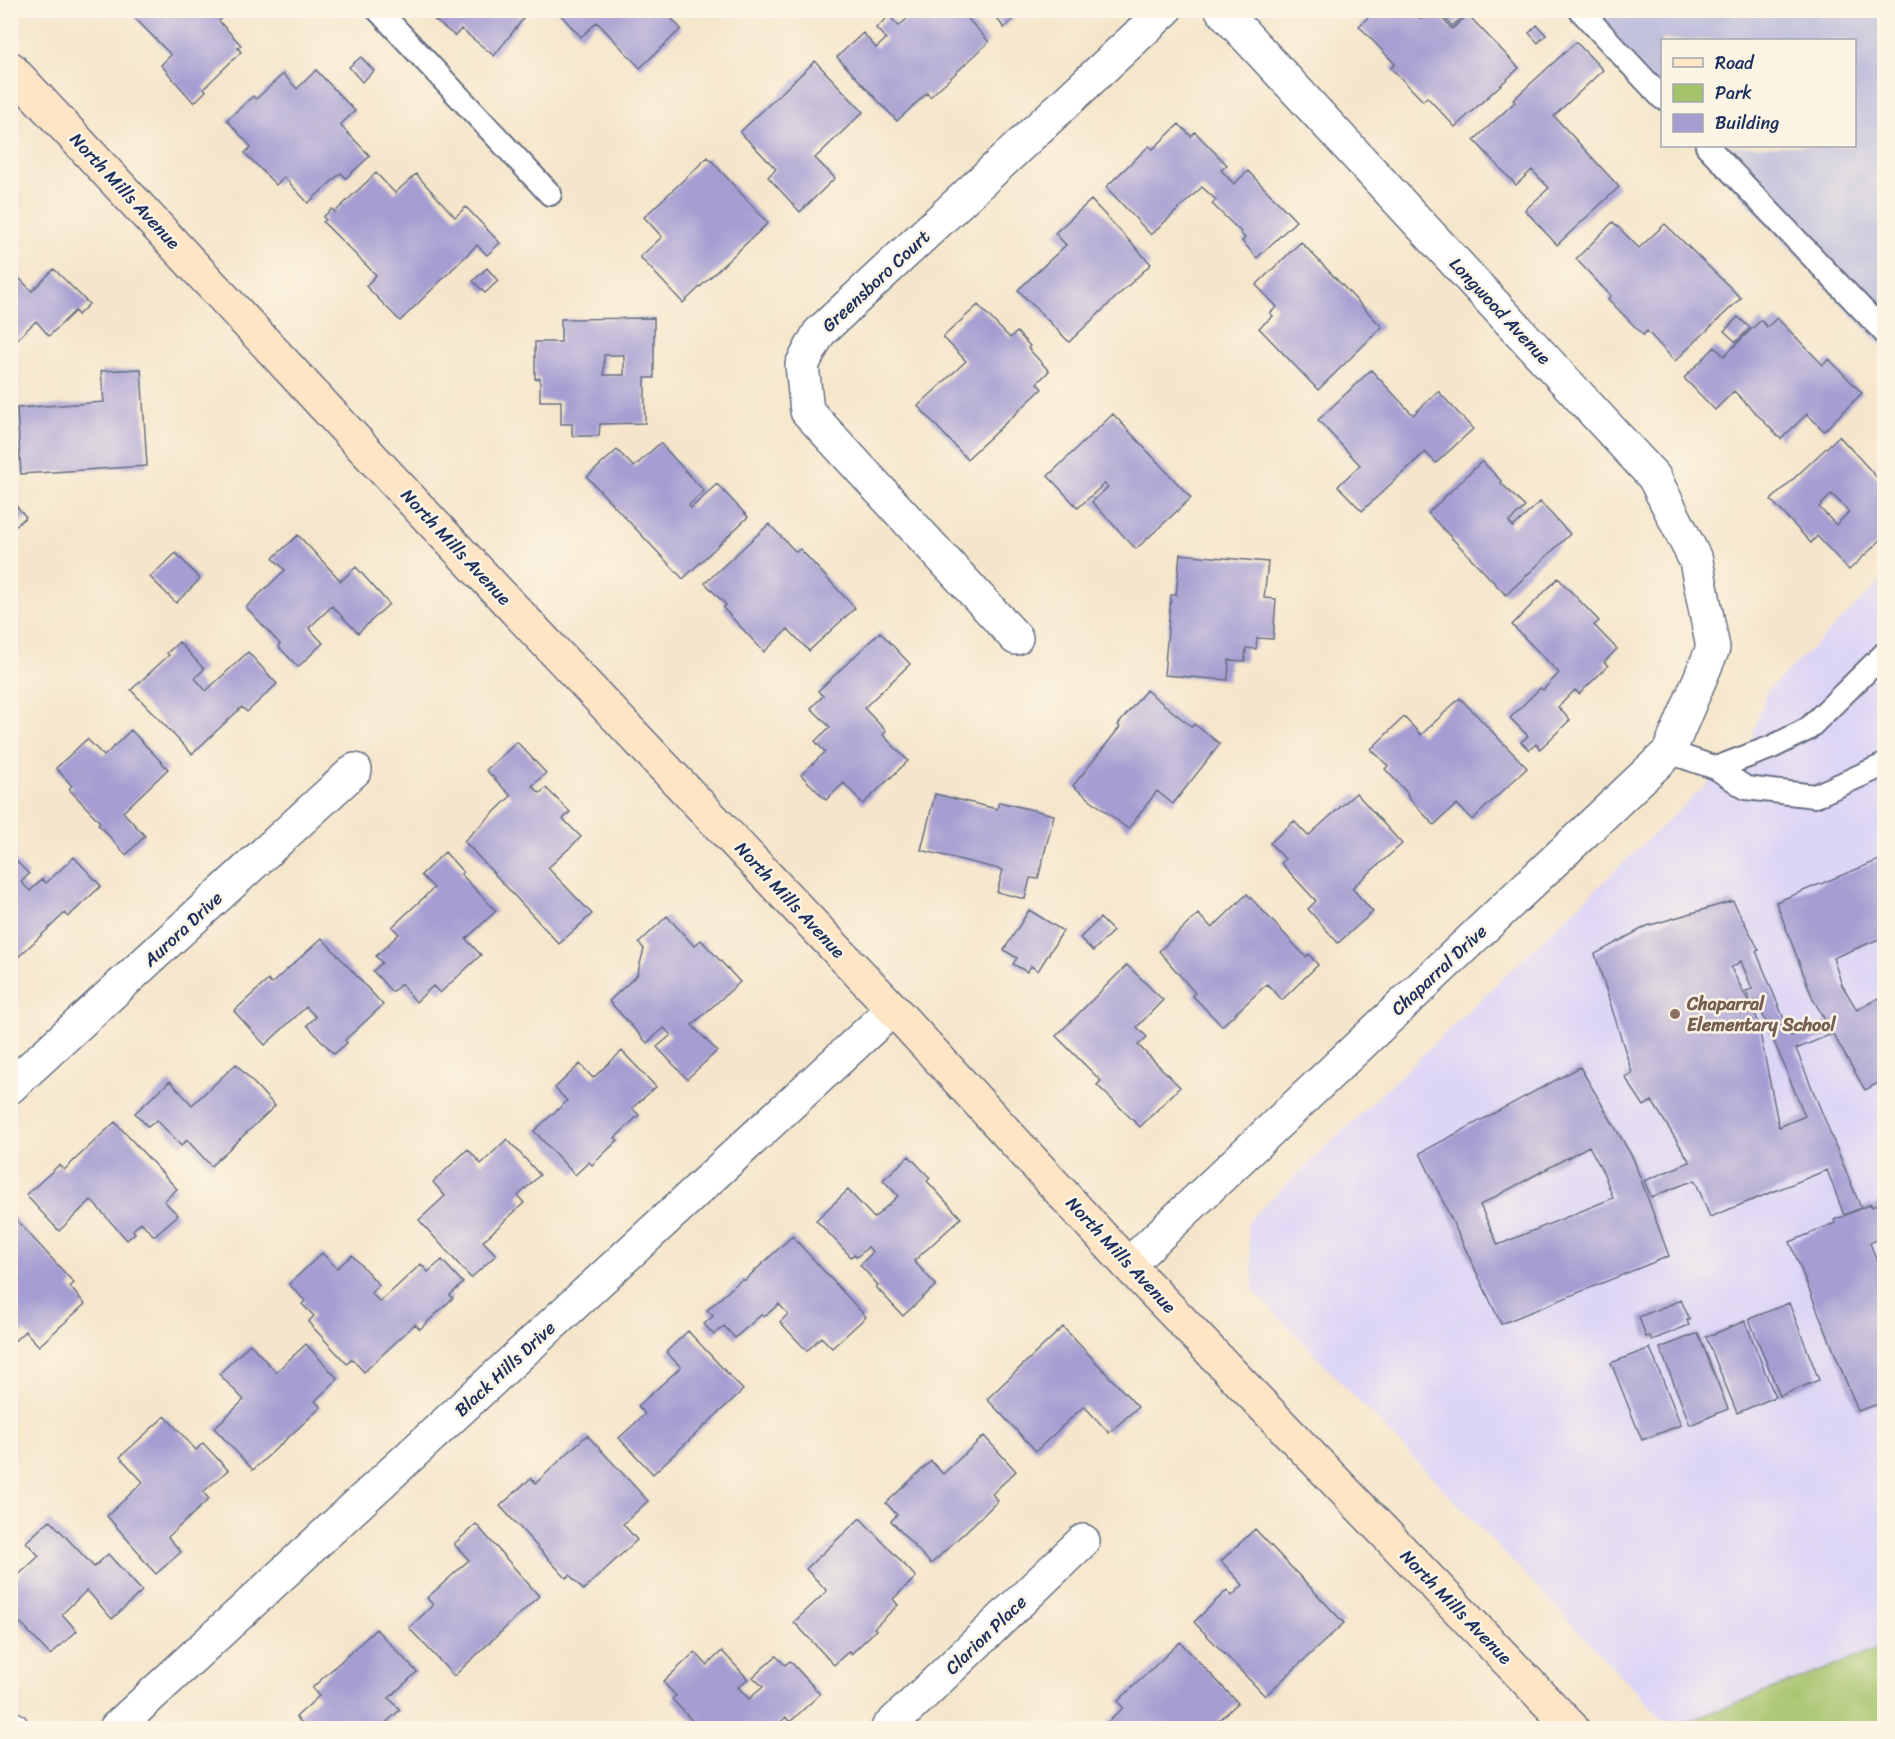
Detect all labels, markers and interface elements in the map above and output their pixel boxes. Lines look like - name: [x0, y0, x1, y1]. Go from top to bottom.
- legend: [1661, 39, 1856, 147]
- text: Road: [1715, 47, 1755, 79]
- text: Park: [1715, 77, 1752, 109]
- text: Building: [1715, 107, 1779, 139]
- street label: North Mills Avenue: [62, 125, 188, 257]
- street label: Greensboro Court: [814, 222, 938, 340]
- street label: Longwood Avenue: [1441, 249, 1559, 373]
- street label: North Mills Avenue: [393, 481, 519, 613]
- street label: North Mills Avenue: [727, 834, 853, 966]
- street label: Aurora Drive: [135, 883, 230, 975]
- street label: Chaparral Drive: [1383, 916, 1495, 1024]
- place label: Chaparral Elementary School: [1686, 988, 1836, 1041]
- marker: Chaparral Elementary School: [1668, 1007, 1682, 1021]
- street label: North Mills Avenue: [1058, 1189, 1184, 1321]
- street label: Black Hills Drive: [447, 1313, 563, 1425]
- street label: North Mills Avenue: [1392, 1542, 1520, 1673]
- street label: Clarion Place: [937, 1587, 1035, 1683]

